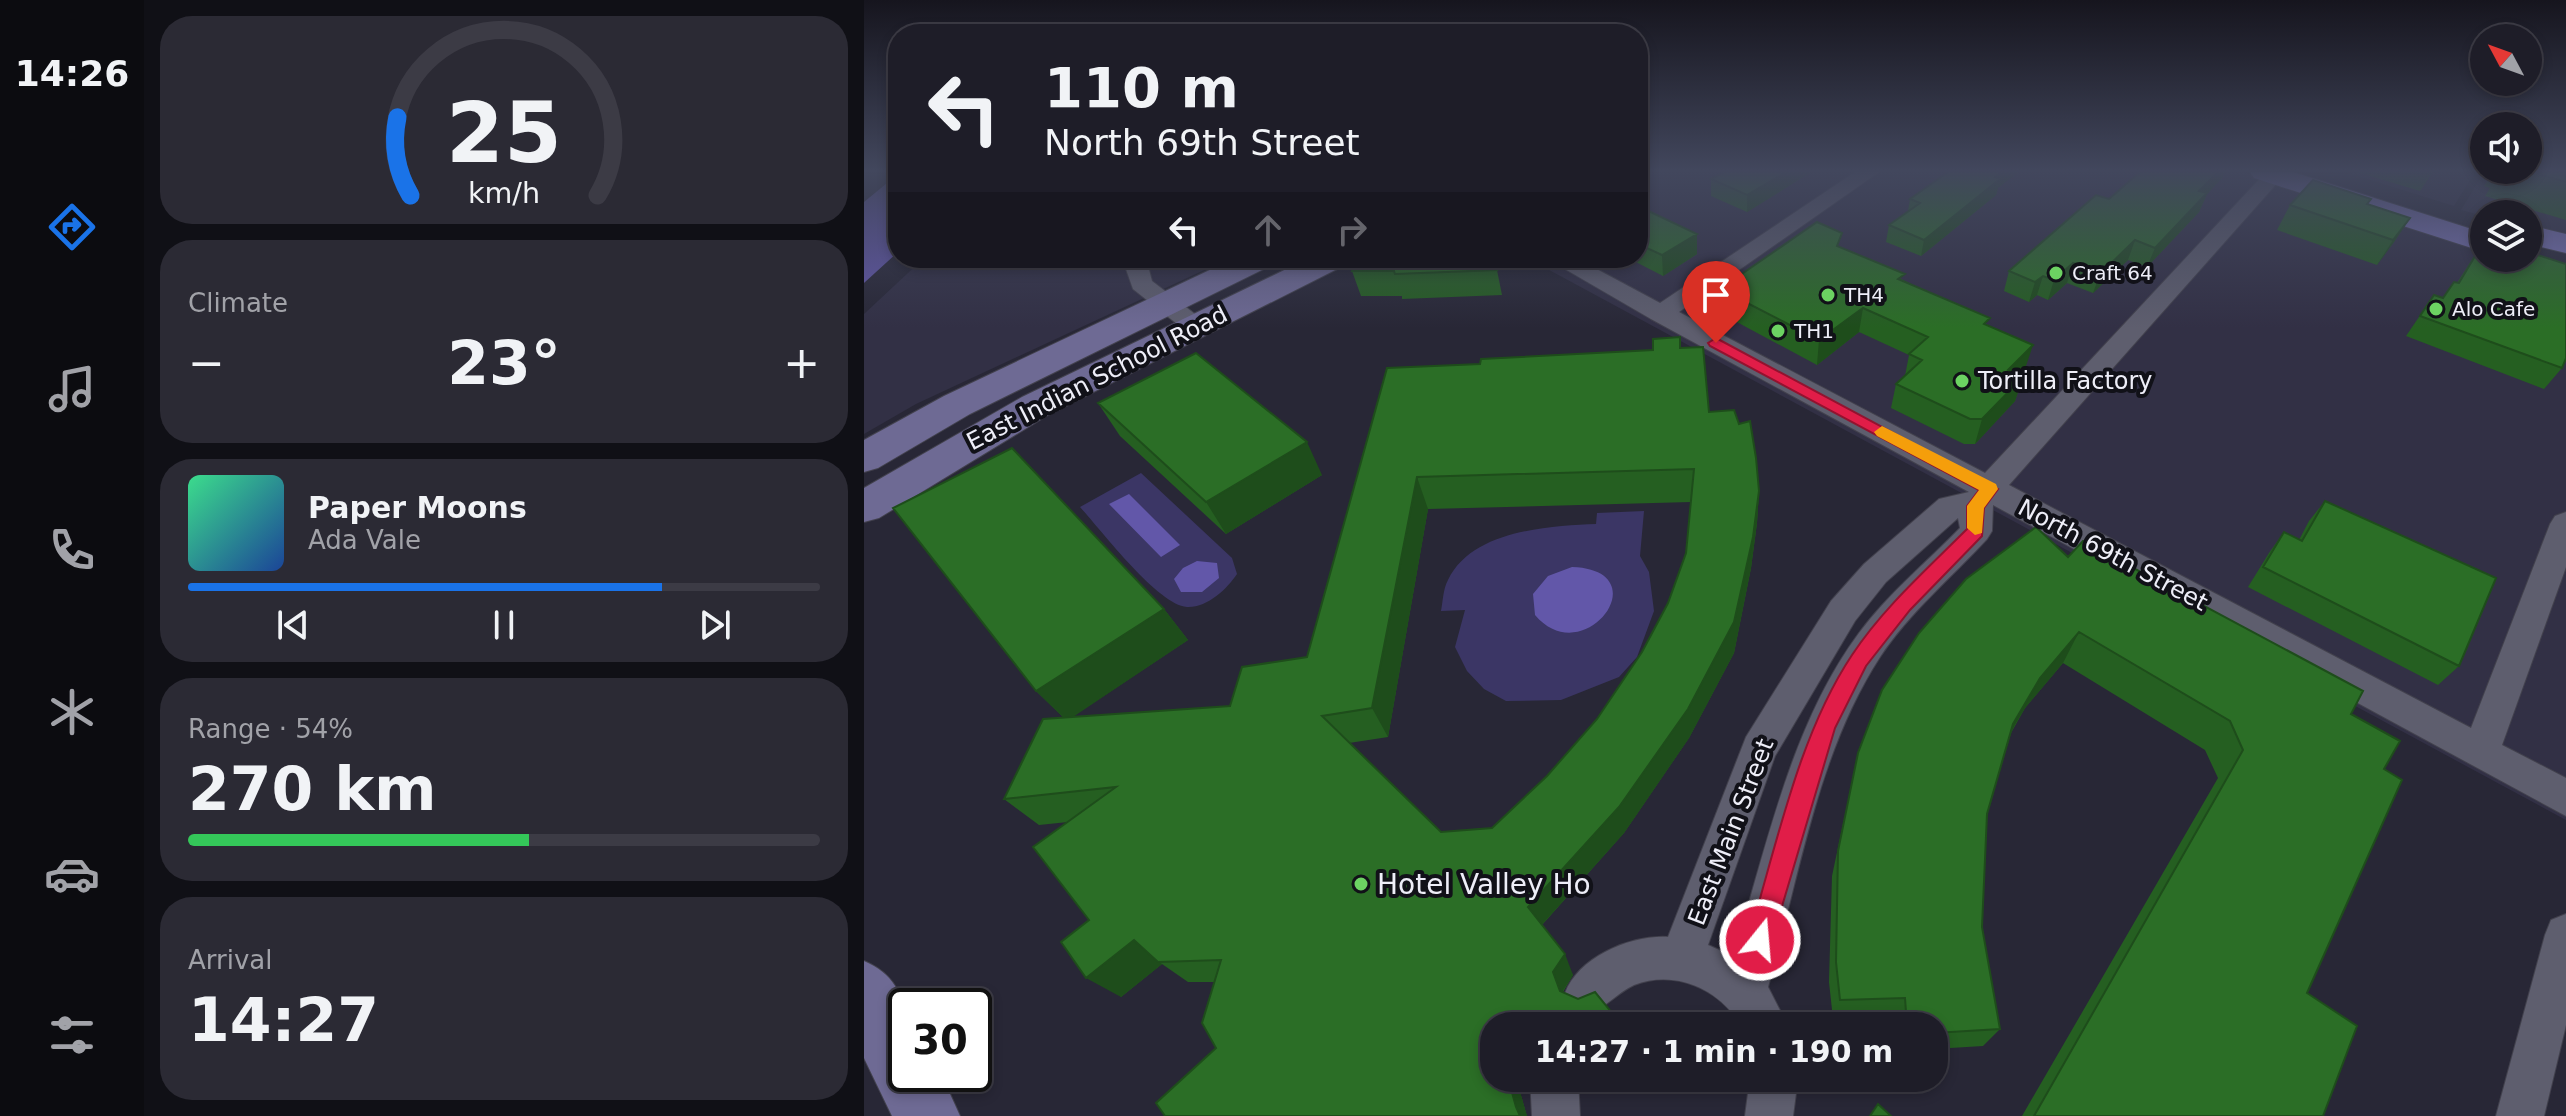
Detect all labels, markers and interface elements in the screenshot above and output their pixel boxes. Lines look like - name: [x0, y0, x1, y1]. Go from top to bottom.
- north arrow: [2470, 24, 2542, 96]
- map controls: [2470, 24, 2542, 272]
- text: 14:26: [15, 53, 129, 94]
- text: 110 m: [1044, 55, 1239, 120]
- icon: left: [912, 56, 1016, 160]
- text: 25: [446, 85, 562, 182]
- button: sound: [2470, 112, 2542, 184]
- text: North 69th Street: [1044, 122, 1360, 163]
- text: km/h: [468, 176, 540, 210]
- icon: directions: [44, 199, 100, 255]
- button: layers: [2470, 200, 2542, 272]
- icon: left: [1162, 208, 1206, 252]
- icon: ahead: [1246, 208, 1290, 252]
- icon: right: [1330, 208, 1374, 252]
- pin: [1682, 261, 1750, 343]
- place label: Craft 64: [2072, 261, 2153, 285]
- marker: Craft 64: [2047, 264, 2065, 282]
- icon: arrive: [1694, 273, 1738, 317]
- place label: TH4: [1843, 283, 1884, 307]
- marker: TH4: [1819, 286, 1837, 304]
- text: Climate: [188, 288, 288, 318]
- place label: Alo Cafe: [2452, 297, 2535, 321]
- street label: East Indian School Road: [962, 300, 1232, 456]
- marker: Alo Cafe: [2427, 300, 2445, 318]
- place label: TH1: [1793, 319, 1834, 343]
- marker: TH1: [1769, 322, 1787, 340]
- text: 23°: [447, 328, 561, 398]
- text: −: [188, 337, 225, 388]
- text: +: [783, 337, 820, 388]
- icon: music: [44, 361, 100, 417]
- place label: Tortilla Factory: [1977, 367, 2153, 395]
- marker: Tortilla Factory: [1953, 372, 1971, 390]
- text: Paper Moons: [308, 490, 527, 525]
- street label: North 69th Street: [2014, 493, 2212, 617]
- icon: phone: [44, 522, 100, 578]
- text: Ada Vale: [308, 525, 421, 555]
- icon: previous: [271, 603, 315, 647]
- icon: pause: [482, 603, 526, 647]
- icon: next: [693, 603, 737, 647]
- icon: climate: [44, 684, 100, 740]
- text: Range · 54%: [188, 714, 353, 744]
- street label: East Main Street: [1683, 735, 1779, 929]
- text: 270 km: [188, 754, 437, 824]
- icon: car: [44, 846, 100, 902]
- place label: Hotel Valley Ho: [1377, 868, 1591, 901]
- marker: Hotel Valley Ho: [1352, 875, 1370, 893]
- position arrow: [1718, 898, 1802, 982]
- text: Arrival: [188, 945, 272, 975]
- text: 14:27: [188, 985, 379, 1055]
- speed limit sign: 30: [888, 988, 992, 1092]
- icon: filters: [44, 1007, 100, 1063]
- text: 14:27 · 1 min · 190 m: [1535, 1034, 1893, 1069]

